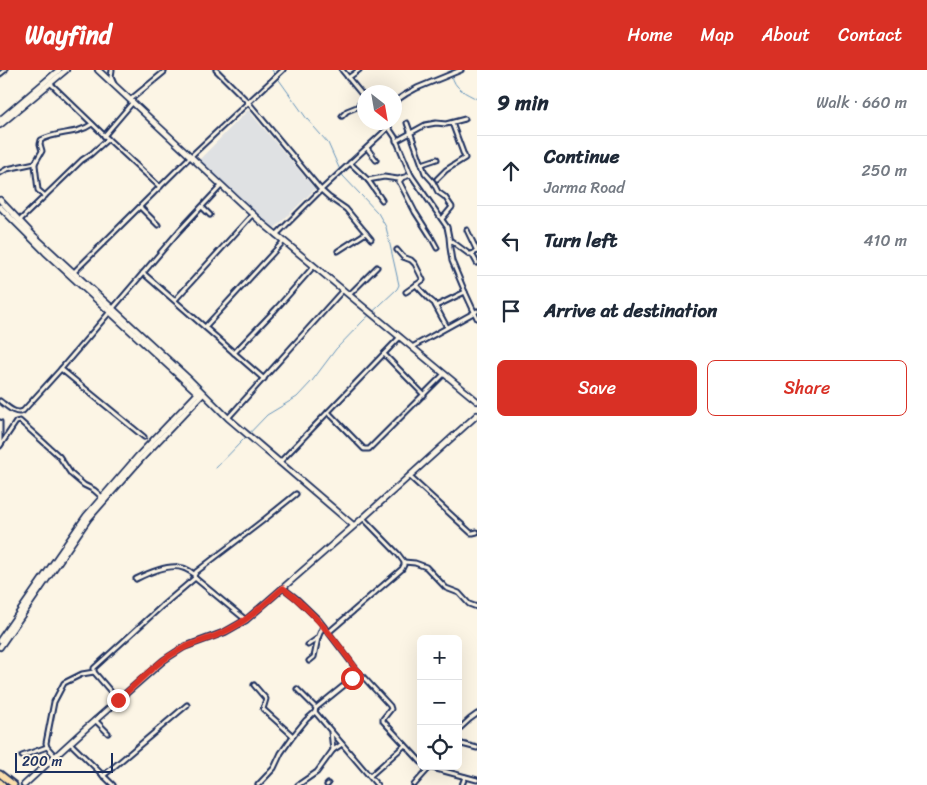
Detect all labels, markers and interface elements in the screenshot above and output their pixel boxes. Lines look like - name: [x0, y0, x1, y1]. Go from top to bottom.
- text: Wayfind: [25, 14, 111, 56]
- text: Home: [628, 19, 673, 51]
- text: Map: [701, 19, 734, 51]
- text: About: [762, 19, 810, 51]
- text: Contact: [838, 19, 902, 51]
- text: 9 min: [497, 84, 549, 122]
- north arrow: [357, 85, 402, 130]
- text: Walk · 660 m: [816, 88, 907, 117]
- text: Continue: [544, 140, 620, 173]
- text: 250 m: [861, 156, 907, 185]
- icon: ahead: [497, 157, 525, 185]
- text: Jarma Road: [544, 173, 625, 202]
- text: Turn left: [544, 224, 617, 257]
- text: 410 m: [864, 226, 907, 255]
- icon: left: [497, 227, 525, 255]
- text: Arrive at destination: [544, 294, 717, 327]
- icon: arrive: [497, 297, 525, 325]
- button: Save: [497, 360, 697, 416]
- button: Share: [707, 360, 907, 416]
- map controls: [417, 635, 462, 770]
- button: +: [417, 635, 462, 680]
- route start: [341, 667, 364, 690]
- button: −: [417, 680, 462, 725]
- route end: [107, 689, 130, 712]
- button: locate: [417, 725, 462, 770]
- text: 200 m: [22, 749, 62, 774]
- scale bar: [15, 750, 112, 773]

